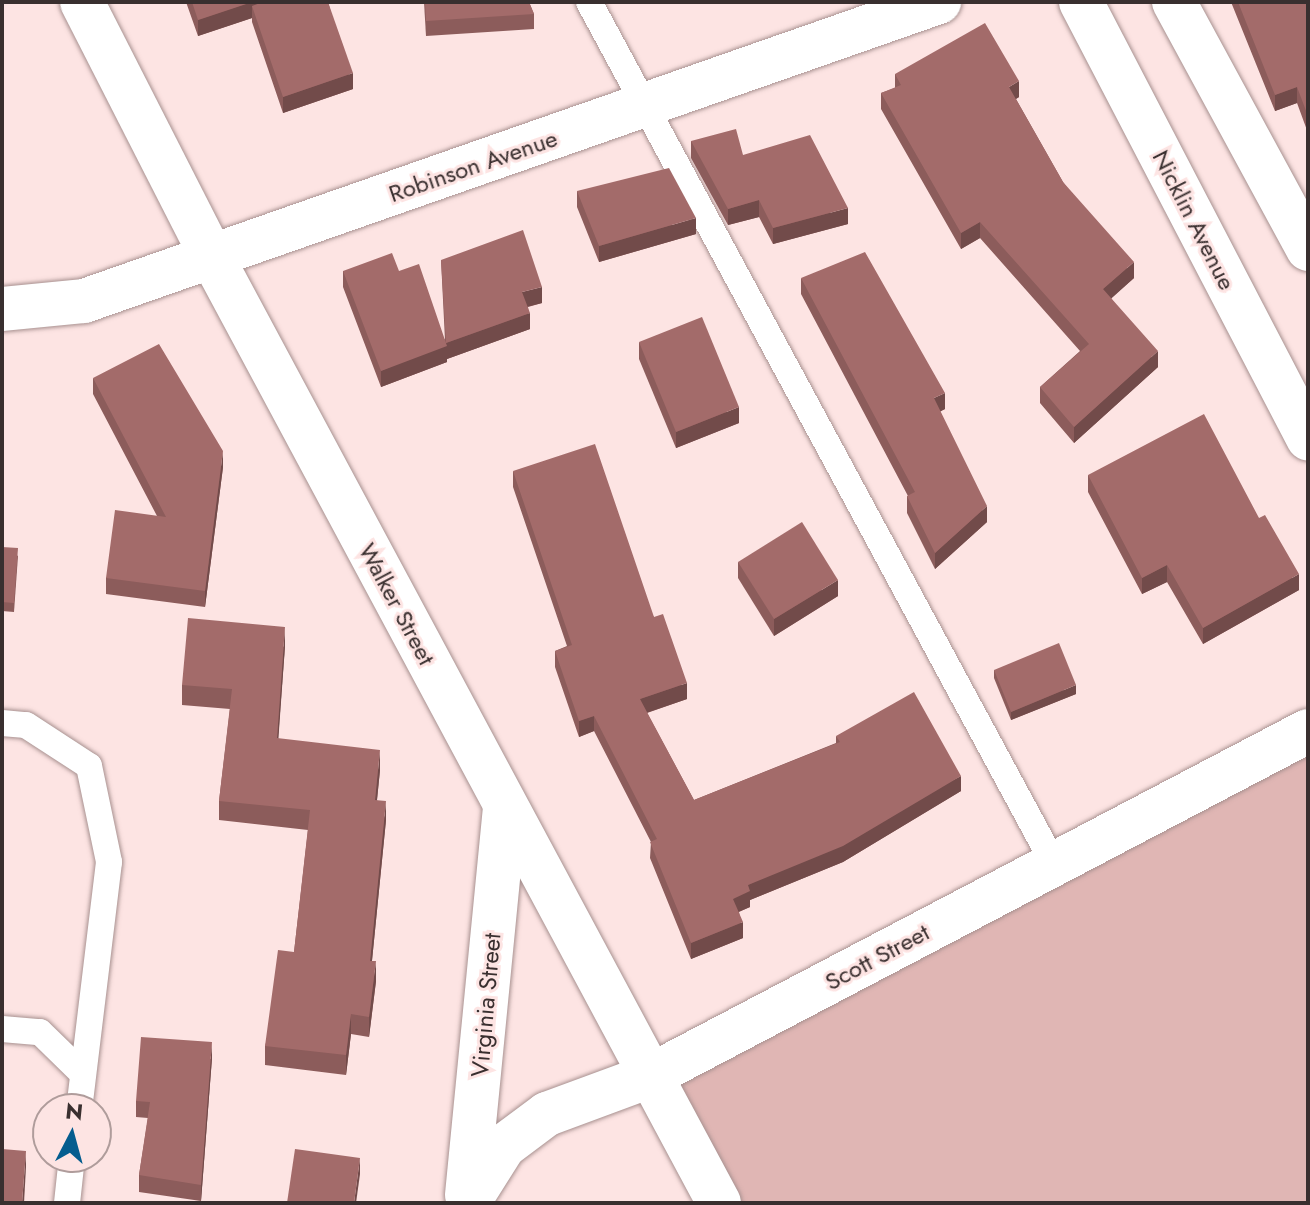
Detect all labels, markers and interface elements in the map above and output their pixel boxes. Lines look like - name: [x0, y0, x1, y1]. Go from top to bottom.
- street label: Robinson Avenue: [385, 124, 561, 208]
- street label: Nicklin Avenue: [1146, 145, 1242, 295]
- street label: Walker Street: [353, 538, 441, 670]
- street label: Scott Street: [820, 918, 934, 996]
- street label: Virginia Street: [465, 932, 507, 1078]
- north arrow: [32, 1093, 112, 1173]
- text: N: [64, 1094, 85, 1128]

